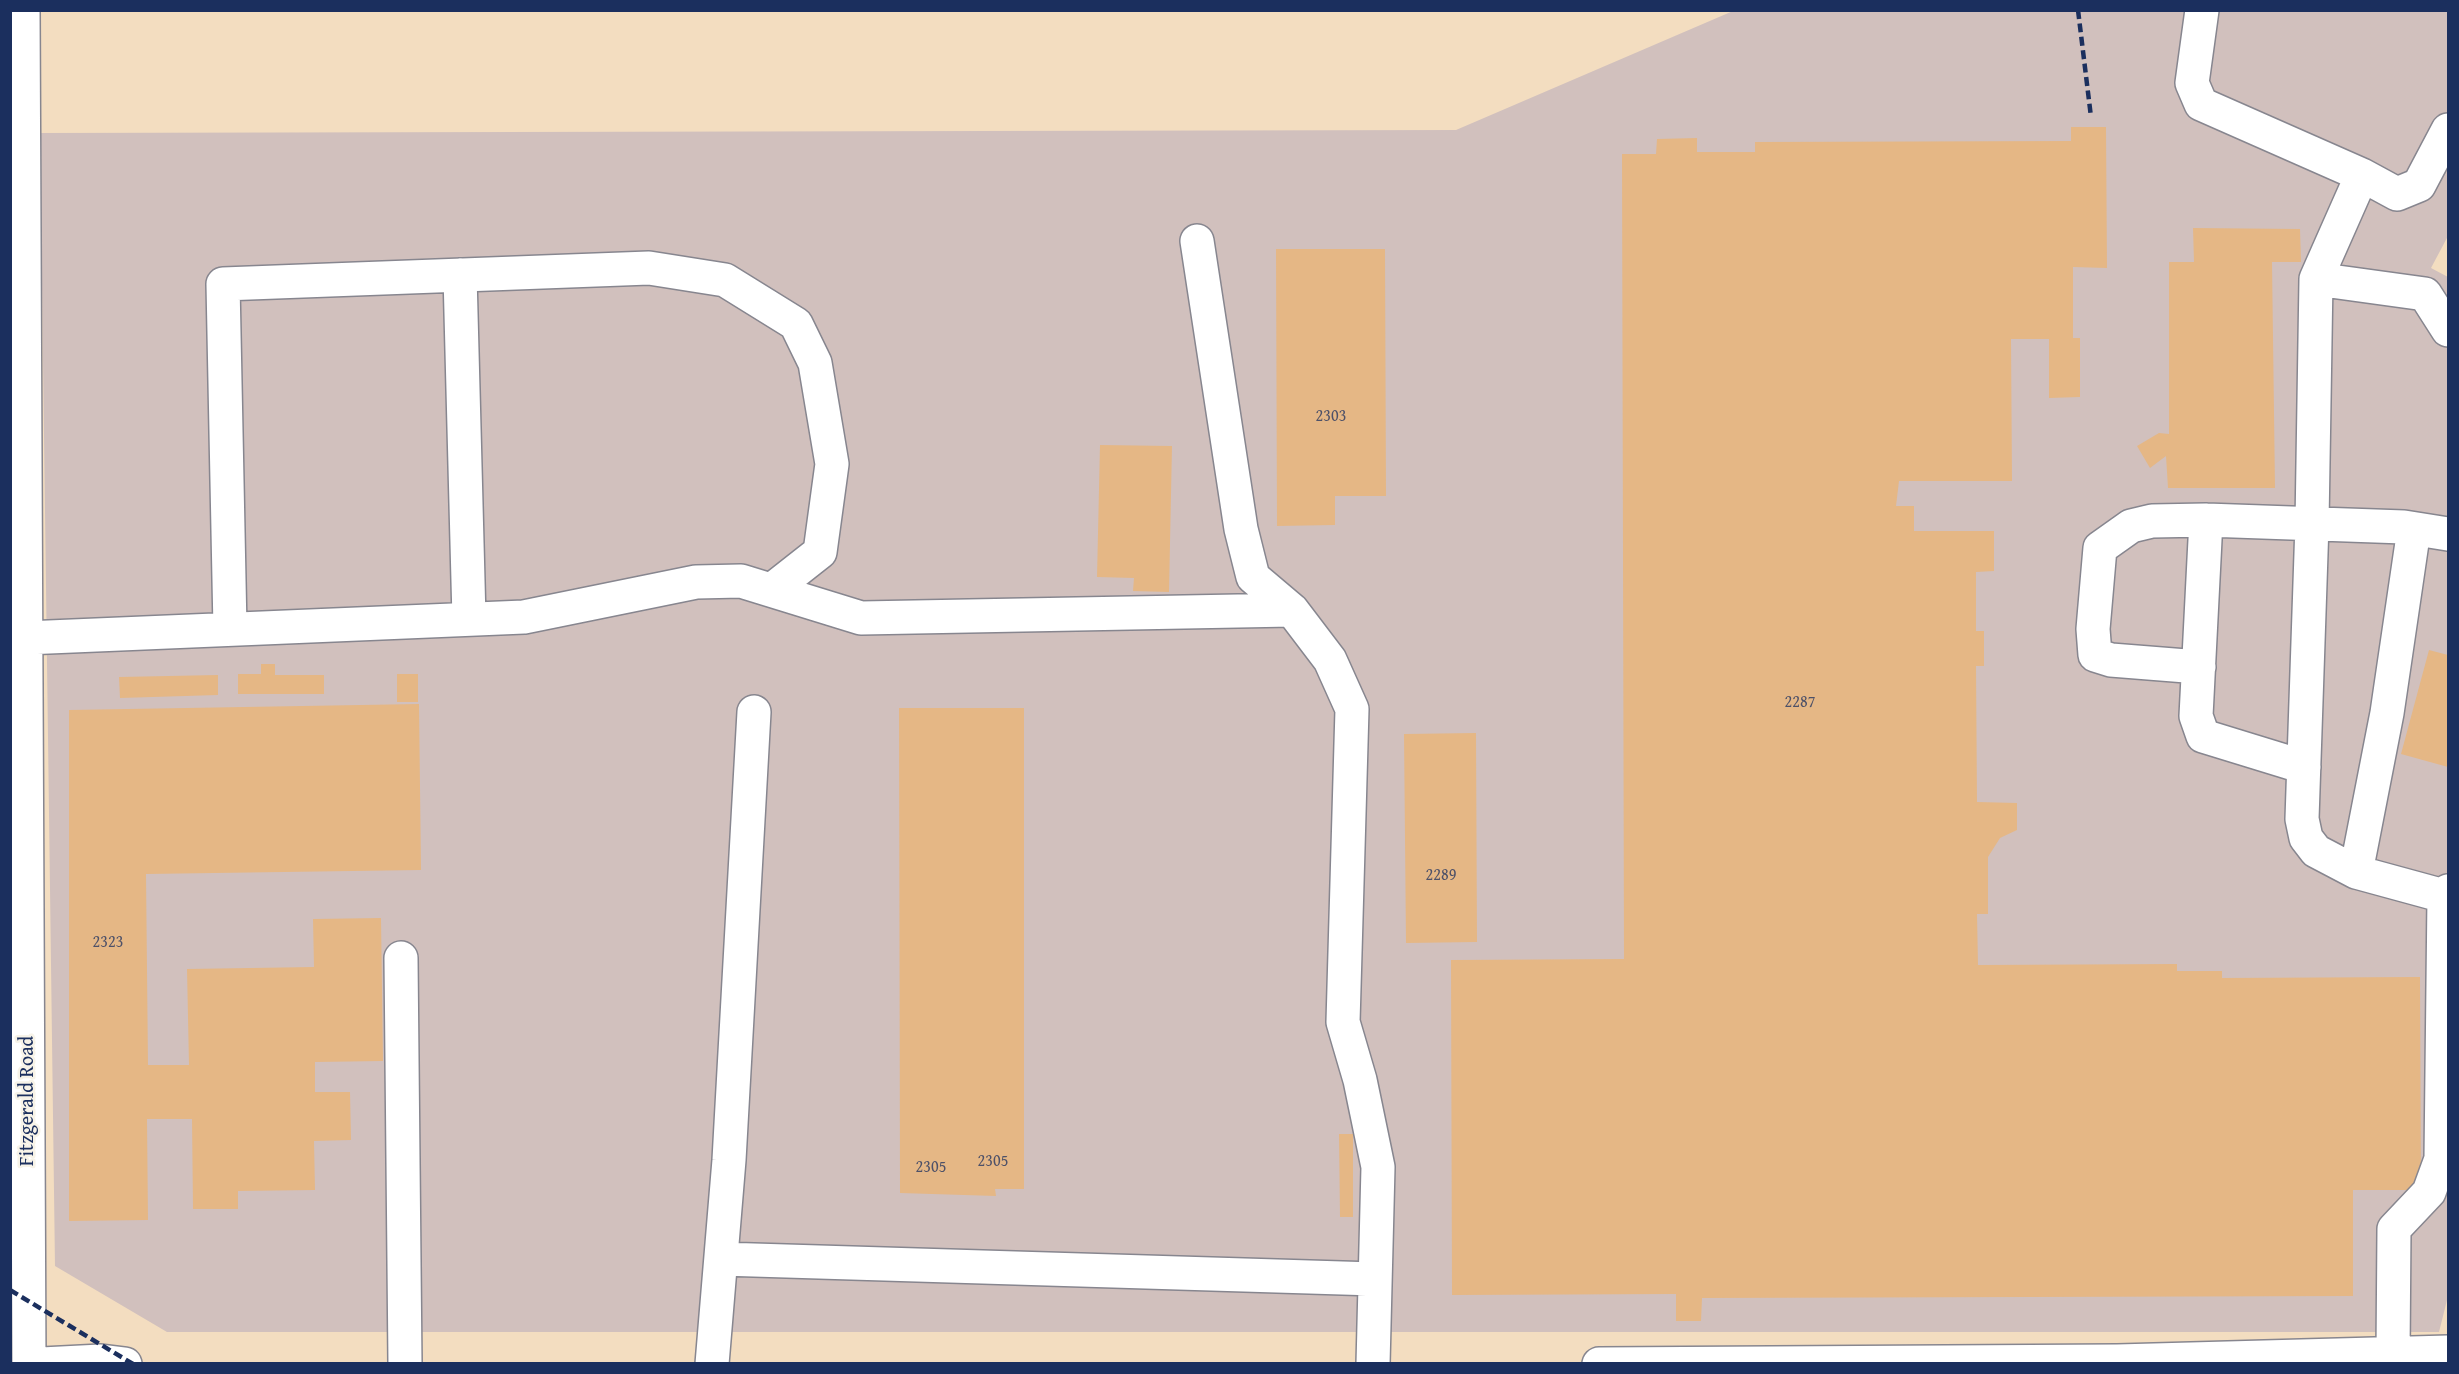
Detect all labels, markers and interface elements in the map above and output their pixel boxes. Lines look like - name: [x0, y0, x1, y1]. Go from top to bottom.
- house number: 2303: [1316, 407, 1346, 427]
- house number: 2287: [1785, 693, 1815, 713]
- house number: 2289: [1426, 866, 1456, 886]
- house number: 2323: [93, 933, 123, 953]
- street label: Fitzgerald Road: [16, 1036, 40, 1166]
- house number: 2305: [978, 1152, 1008, 1172]
- house number: 2305: [916, 1158, 946, 1178]

